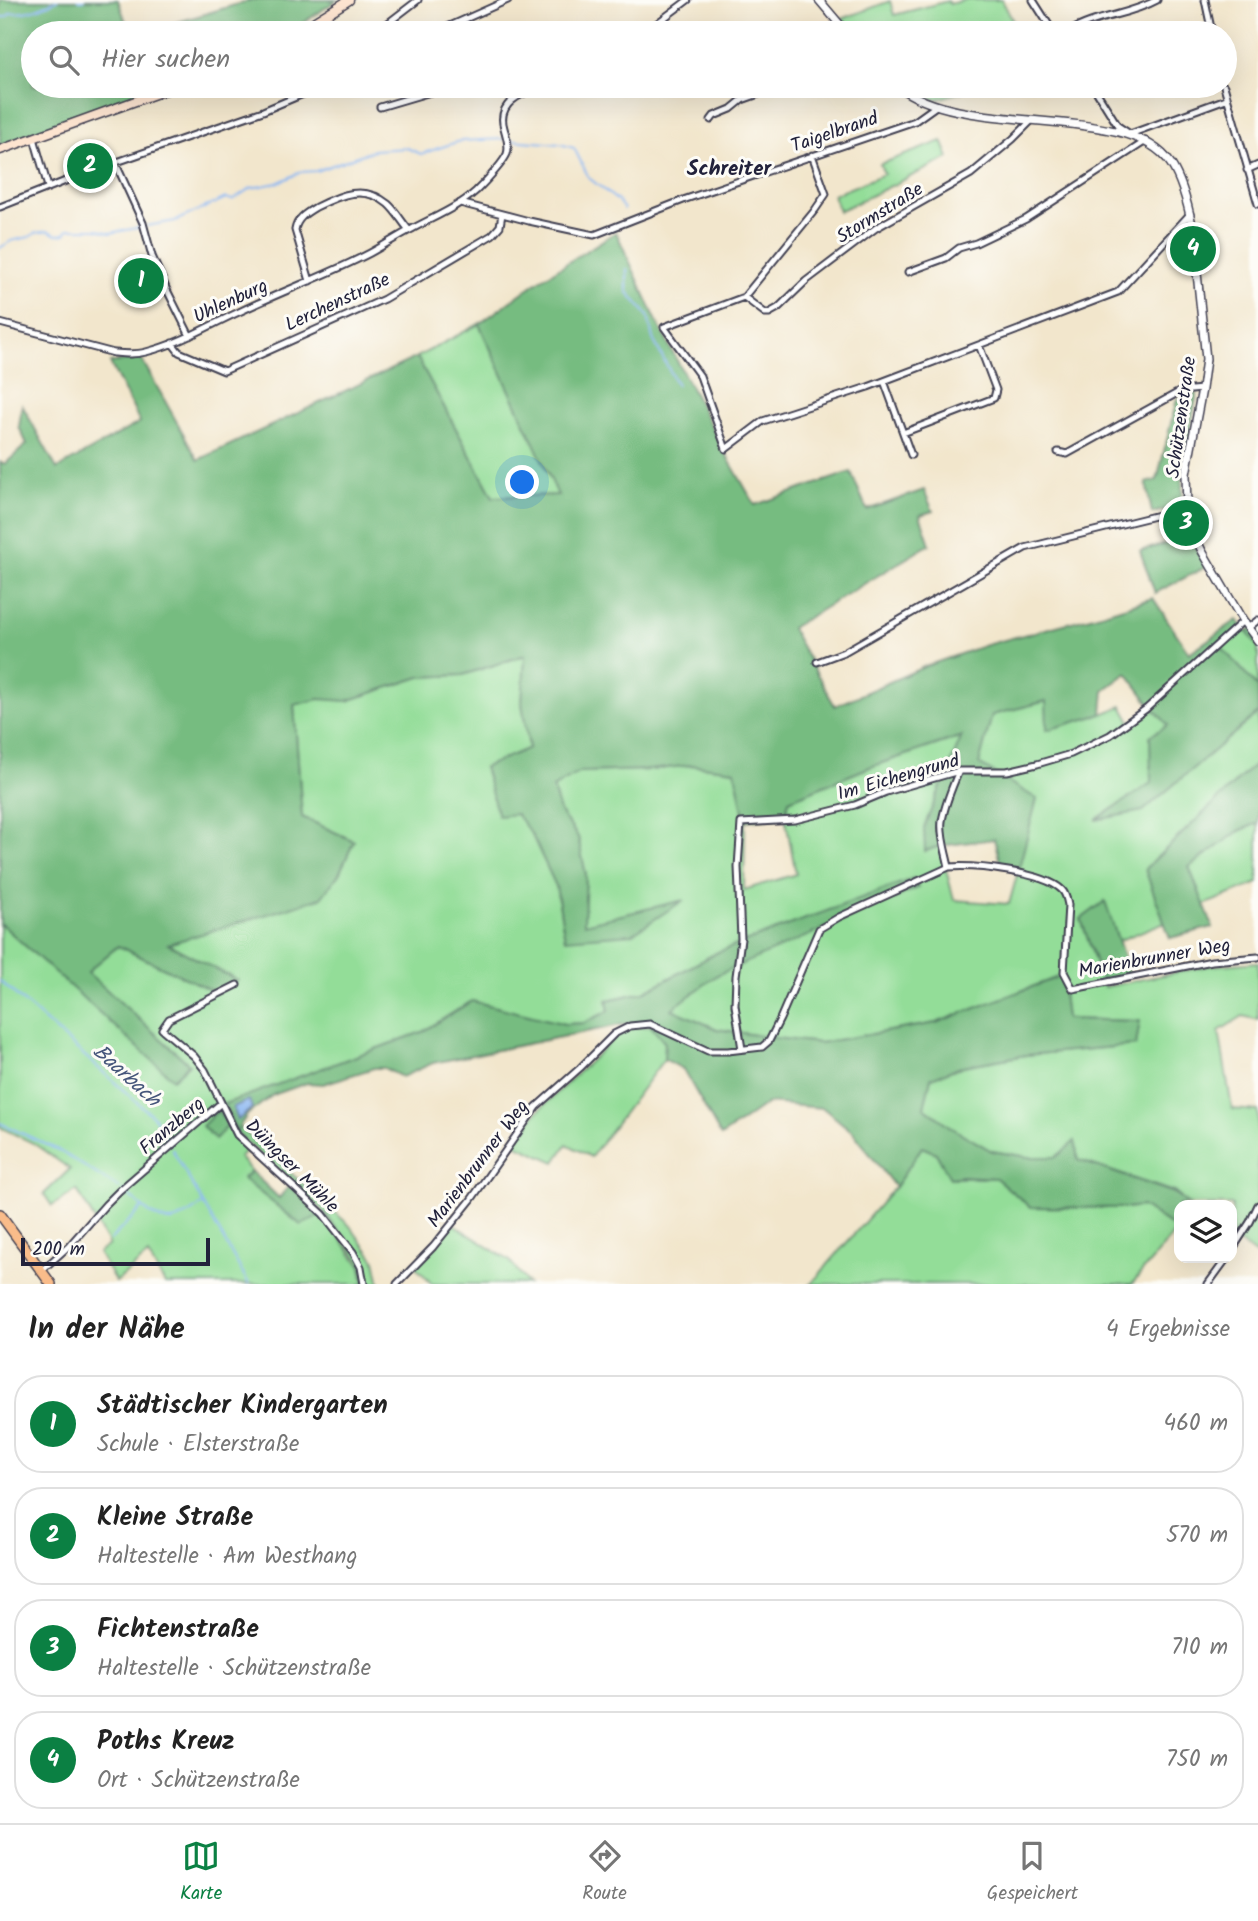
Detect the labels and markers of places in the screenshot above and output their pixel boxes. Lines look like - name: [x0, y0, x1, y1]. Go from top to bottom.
- pin: 2: [67, 140, 113, 192]
- pin: 4: [1170, 223, 1216, 275]
- pin: 1: [118, 255, 164, 307]
- pin: 3: [1163, 497, 1209, 549]

